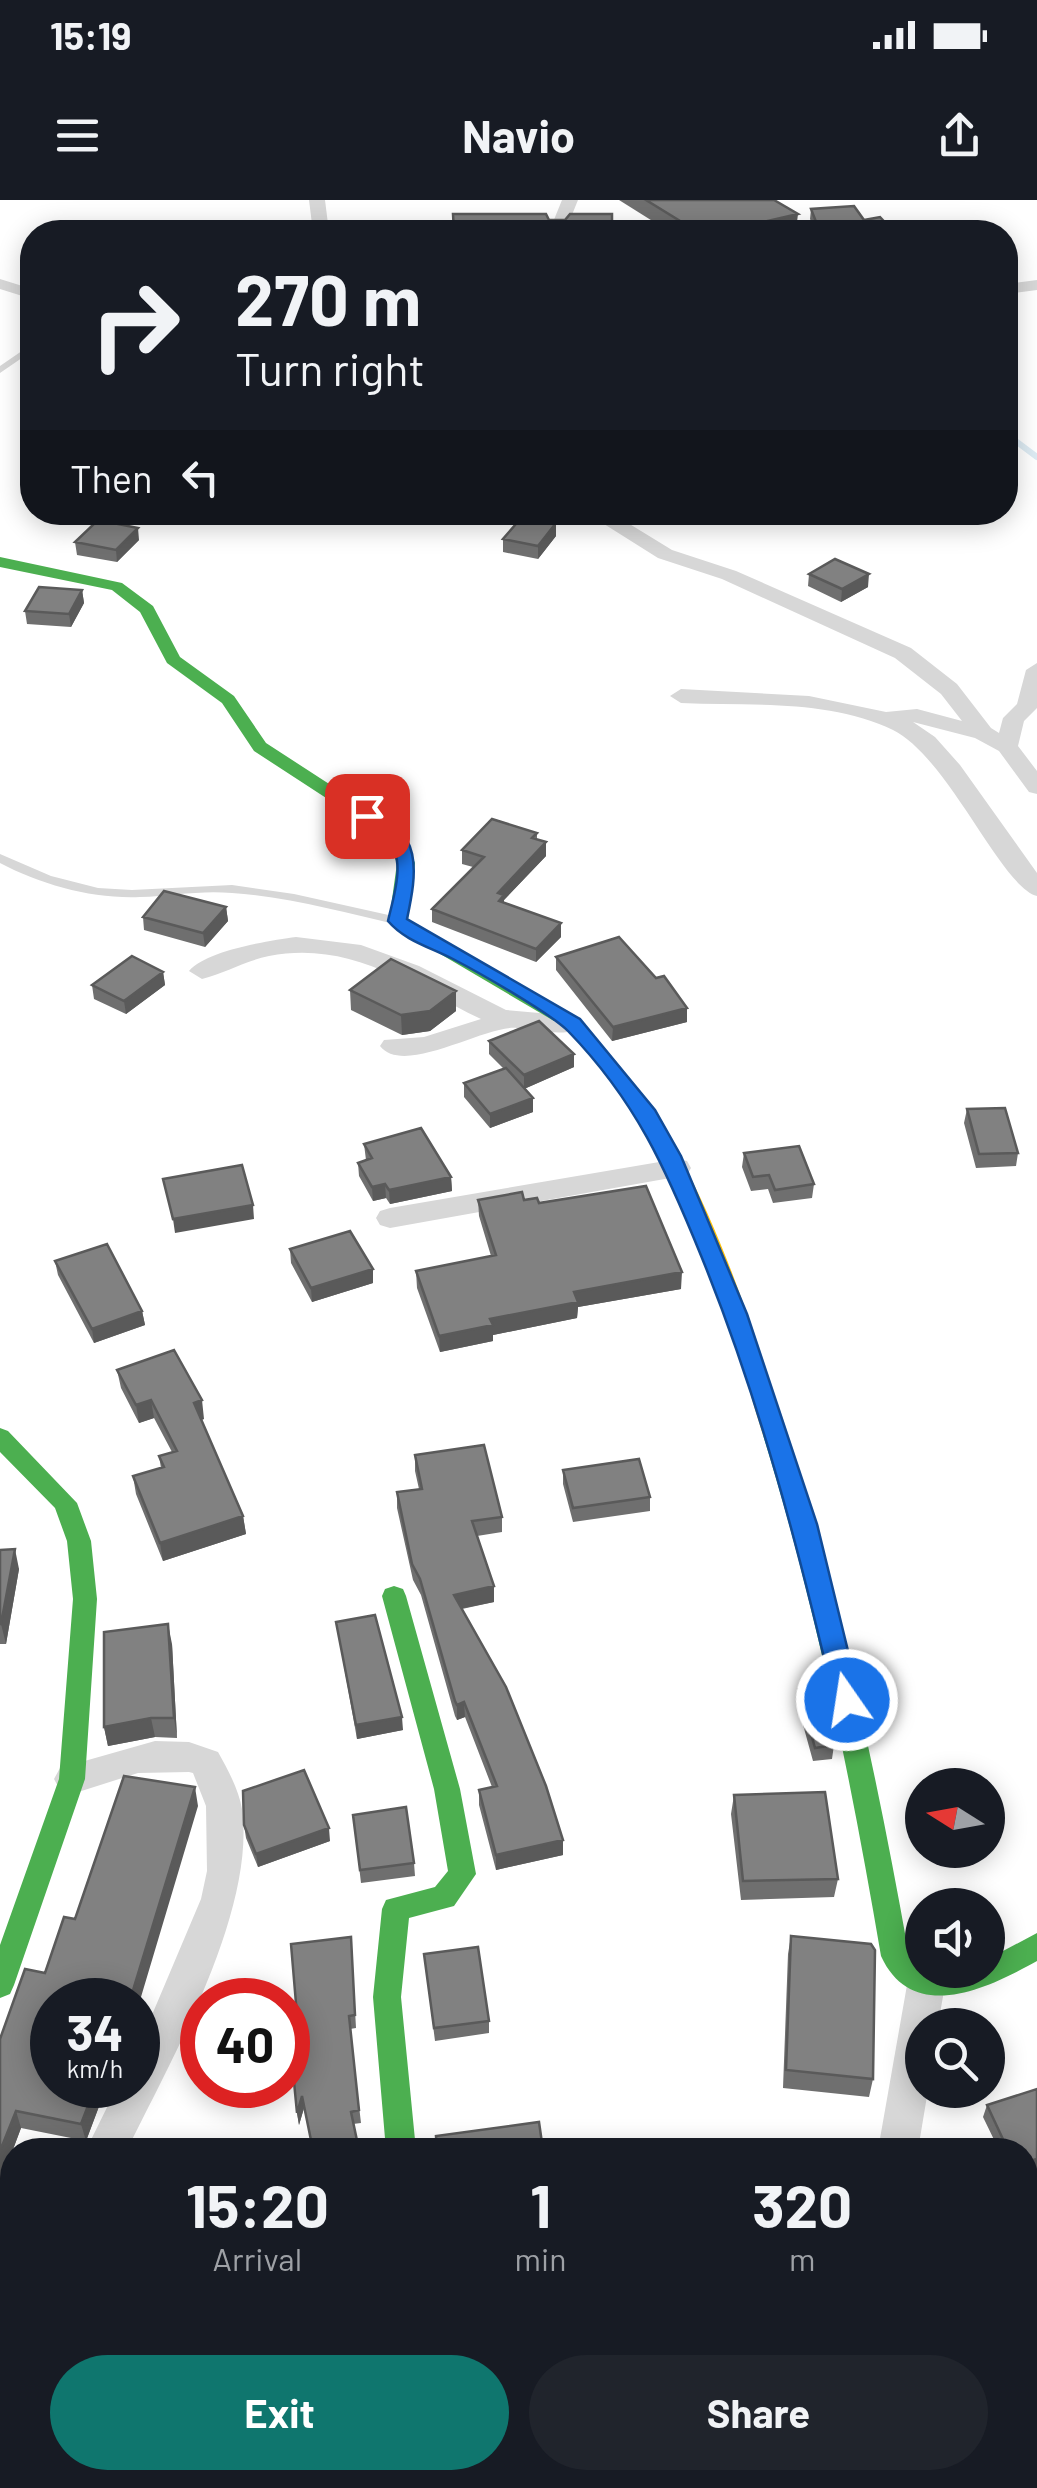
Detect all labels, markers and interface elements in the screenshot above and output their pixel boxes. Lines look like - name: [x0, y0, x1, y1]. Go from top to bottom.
- text: 15:19: [50, 12, 131, 58]
- icon: menu: [50, 108, 105, 163]
- text: Navio: [462, 108, 575, 162]
- icon: share: [932, 108, 987, 163]
- text: 270 m: [235, 256, 421, 340]
- icon: right: [70, 260, 200, 390]
- text: Turn right: [235, 341, 425, 395]
- icon: left: [173, 450, 228, 505]
- text: Then: [70, 455, 153, 501]
- pin: [325, 774, 410, 859]
- icon: arrive: [340, 789, 395, 844]
- position arrow: [795, 1648, 899, 1752]
- north arrow: [905, 1768, 1005, 1868]
- map controls: [905, 1768, 1005, 2108]
- button: sound: [905, 1888, 1005, 1988]
- speed limit sign: 40: [180, 1978, 310, 2108]
- text: 34: [66, 2001, 124, 2061]
- button: search: [905, 2008, 1005, 2108]
- text: km/h: [67, 2053, 123, 2083]
- text: 15:20: [186, 2168, 329, 2240]
- text: 1: [530, 2168, 551, 2240]
- text: 320: [752, 2168, 852, 2240]
- text: Arrival: [213, 2239, 302, 2277]
- text: min: [515, 2239, 566, 2277]
- text: m: [789, 2239, 815, 2277]
- button: Exit: [50, 2355, 509, 2470]
- button: Share: [529, 2355, 988, 2470]

